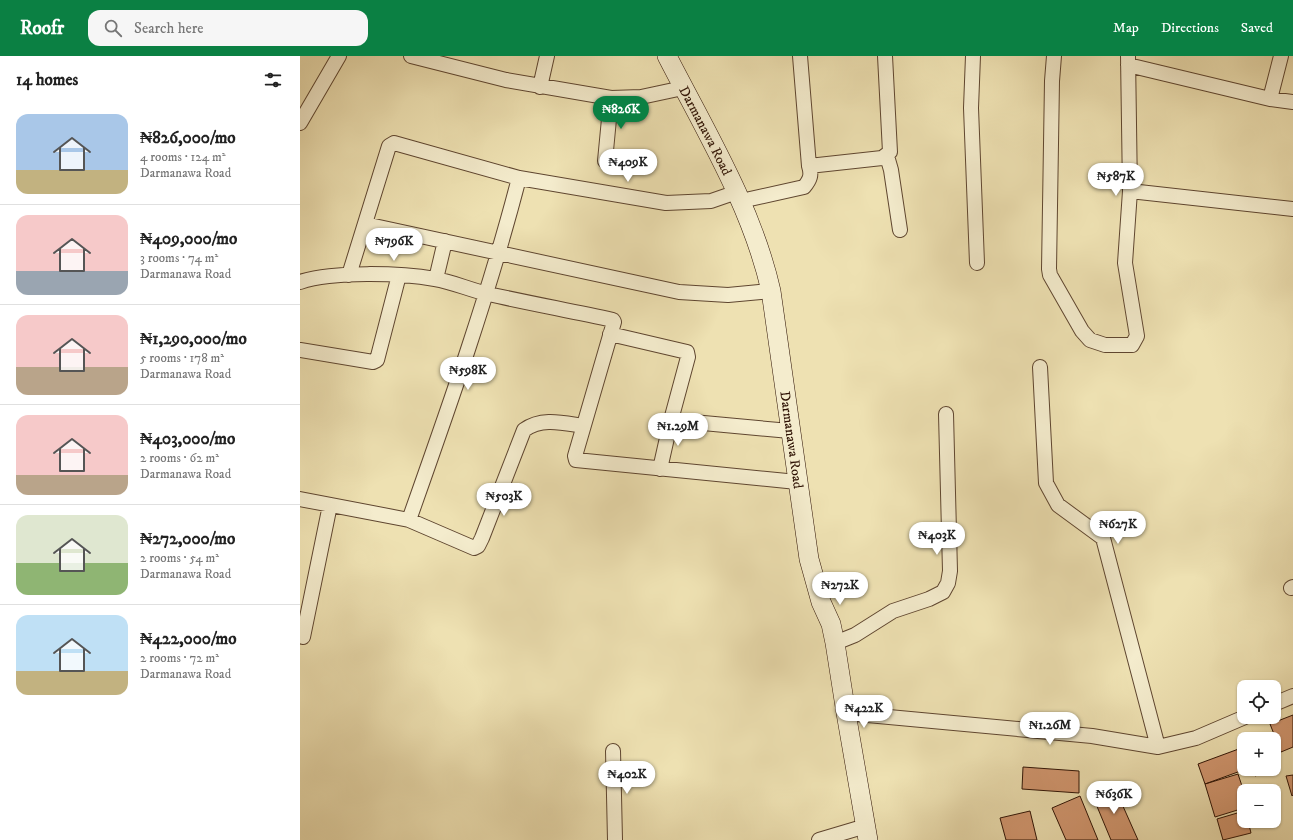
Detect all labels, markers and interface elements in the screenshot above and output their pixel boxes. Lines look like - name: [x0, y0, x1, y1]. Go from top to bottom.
- search box: [88, 10, 368, 46]
- text: Roofr: [20, 17, 64, 40]
- icon: search: [102, 17, 124, 39]
- text: Search here: [134, 19, 203, 38]
- text: Map: [1113, 19, 1139, 37]
- text: Directions: [1161, 19, 1219, 37]
- text: Saved: [1241, 19, 1273, 37]
- text: 14 homes: [16, 69, 78, 91]
- icon: filters: [262, 69, 284, 91]
- street label: Darmanawa Road: [674, 83, 735, 179]
- pin: ₦826K: [593, 96, 649, 130]
- text: ₦826K: [602, 101, 640, 117]
- text: ₦826,000/mo: [140, 127, 236, 149]
- icon: home: [48, 130, 96, 178]
- text: 4 rooms · 124 m²: [140, 149, 226, 165]
- pin: ₦409K: [600, 149, 656, 183]
- text: ₦409K: [608, 154, 648, 170]
- pin: ₦587K: [1088, 163, 1144, 197]
- text: Darmanawa Road: [140, 165, 231, 181]
- text: ₦587K: [1097, 168, 1135, 184]
- text: ₦409,000/mo: [140, 228, 237, 250]
- pin: ₦796K: [366, 228, 422, 262]
- icon: home: [48, 231, 96, 279]
- text: ₦796K: [375, 233, 413, 249]
- text: 3 rooms · 74 m²: [140, 250, 218, 266]
- text: Darmanawa Road: [140, 266, 231, 282]
- text: ₦1,290,000/mo: [140, 328, 247, 350]
- icon: home: [48, 331, 96, 379]
- text: 5 rooms · 178 m²: [140, 350, 224, 366]
- pin: ₦598K: [440, 357, 496, 391]
- text: ₦598K: [449, 362, 487, 378]
- text: Darmanawa Road: [140, 366, 231, 382]
- street label: Darmanawa Road: [775, 390, 807, 490]
- pin: ₦1.29M: [645, 413, 711, 447]
- text: ₦1.29M: [657, 418, 699, 434]
- text: ₦403,000/mo: [140, 428, 235, 450]
- icon: home: [48, 431, 96, 479]
- text: 2 rooms · 62 m²: [140, 450, 219, 466]
- text: Darmanawa Road: [140, 466, 231, 482]
- pin: ₦503K: [476, 483, 532, 517]
- text: ₦503K: [486, 488, 522, 504]
- pin: ₦627K: [1090, 511, 1146, 545]
- text: ₦627K: [1099, 516, 1137, 532]
- pin: ₦403K: [909, 522, 965, 556]
- text: ₦403K: [918, 527, 956, 543]
- text: ₦272,000/mo: [140, 528, 235, 550]
- icon: home: [48, 531, 96, 579]
- text: 2 rooms · 54 m²: [140, 550, 219, 566]
- text: Darmanawa Road: [140, 566, 231, 582]
- pin: ₦272K: [812, 572, 868, 606]
- text: ₦272K: [821, 577, 859, 593]
- text: ₦422,000/mo: [140, 628, 237, 650]
- icon: home: [48, 631, 96, 679]
- text: 2 rooms · 72 m²: [140, 650, 219, 666]
- text: Darmanawa Road: [140, 666, 231, 682]
- map controls: [1237, 680, 1281, 828]
- button: locate: [1237, 680, 1281, 724]
- pin: ₦422K: [836, 695, 892, 729]
- text: ₦422K: [845, 700, 883, 716]
- pin: ₦1.26M: [1017, 712, 1083, 746]
- text: ₦1.26M: [1029, 717, 1071, 733]
- button: +: [1237, 732, 1281, 776]
- pin: ₦402K: [599, 761, 655, 795]
- text: ₦402K: [607, 766, 647, 782]
- pin: ₦636K: [1086, 781, 1142, 815]
- button: −: [1237, 784, 1281, 828]
- text: ₦636K: [1096, 786, 1132, 802]

